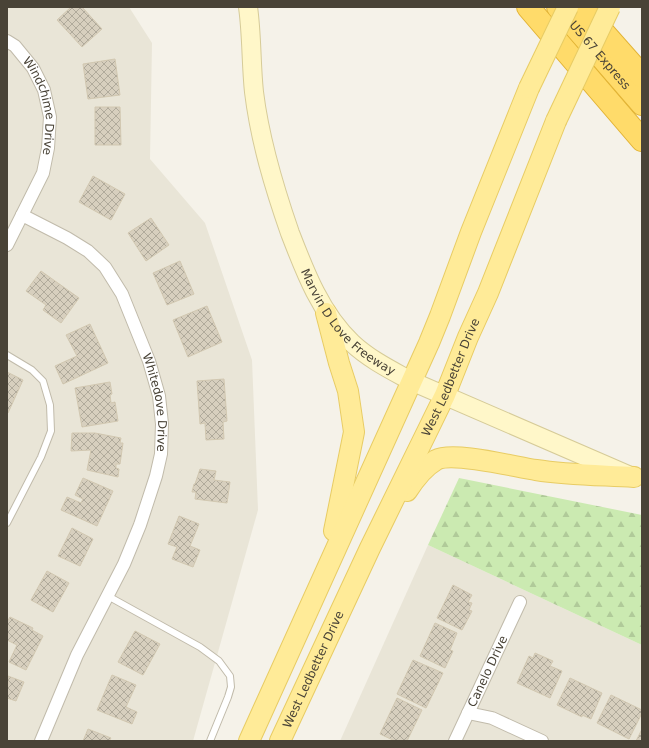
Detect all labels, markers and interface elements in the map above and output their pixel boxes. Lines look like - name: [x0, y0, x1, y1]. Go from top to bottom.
- street label: US 67 Express: [566, 18, 633, 93]
- street label: Windchime Drive: [20, 54, 57, 156]
- street label: Marvin D Love Freeway: [298, 267, 398, 378]
- street label: West Ledbetter Drive: [419, 316, 483, 439]
- street label: Whitedove Drive: [140, 351, 169, 452]
- street label: West Ledbetter Drive: [280, 609, 347, 730]
- street label: Canelo Drive: [465, 633, 510, 709]

